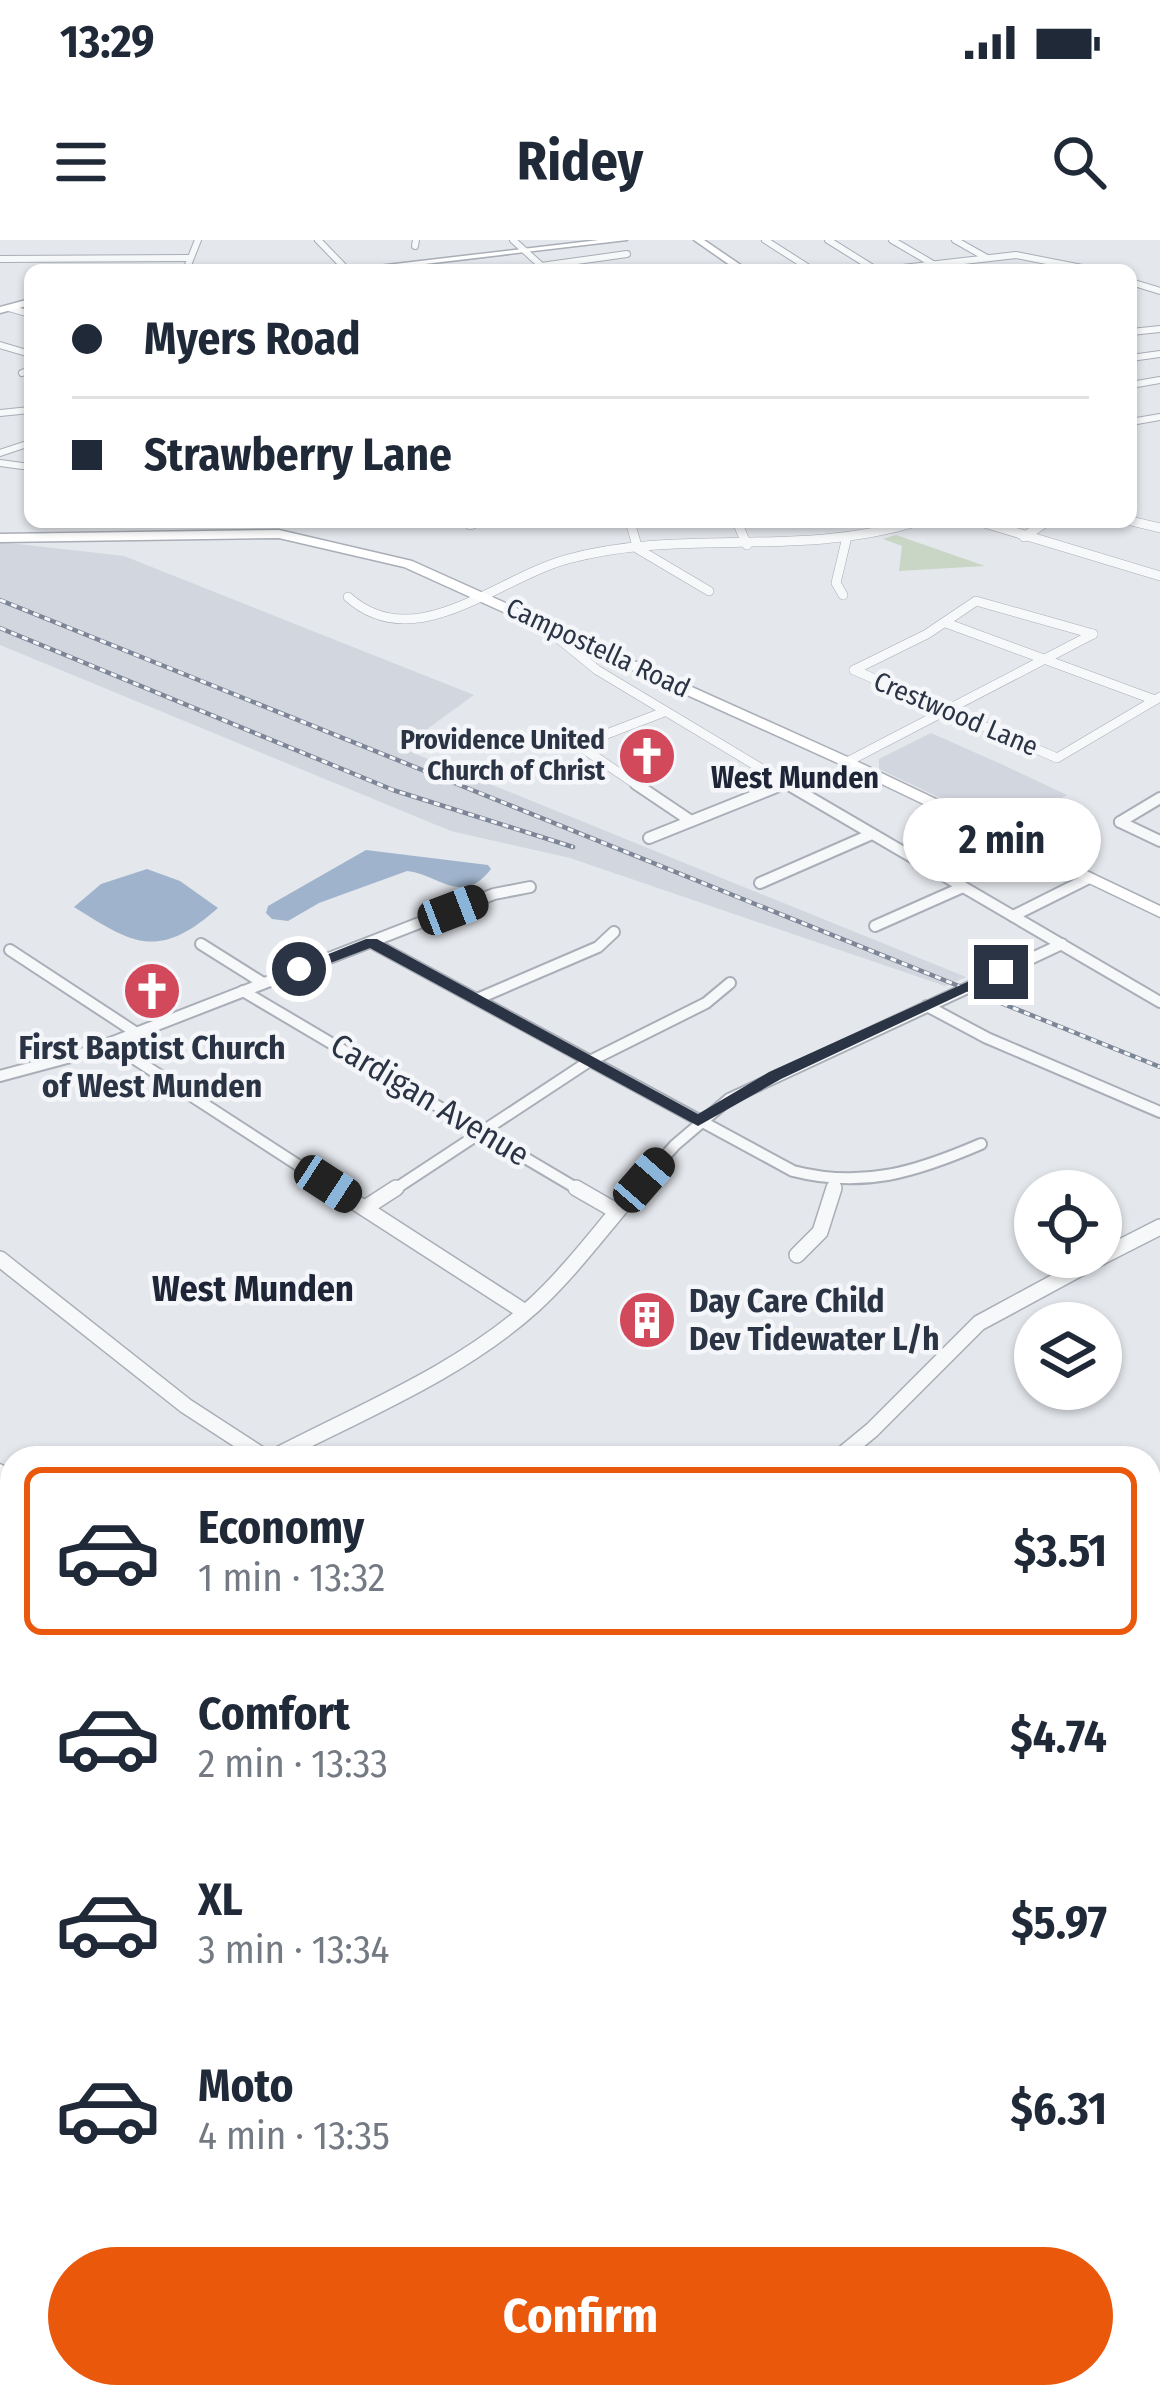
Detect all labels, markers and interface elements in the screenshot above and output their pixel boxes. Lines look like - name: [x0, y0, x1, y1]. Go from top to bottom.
- text: 13:29: [60, 15, 155, 69]
- icon: menu: [48, 129, 114, 195]
- icon: search: [1046, 129, 1112, 195]
- text: Ridey: [517, 130, 643, 194]
- text: Myers Road: [144, 312, 361, 366]
- text: Strawberry Lane: [144, 428, 452, 482]
- street label: Campostella Road: [501, 591, 695, 705]
- street label: Crestwood Lane: [869, 665, 1043, 763]
- place label: Providence United Church of Christ: [400, 724, 605, 787]
- church icon: Providence United Church of Christ: [616, 725, 678, 787]
- district label: West Munden: [711, 760, 879, 796]
- callout: 2 min: [902, 798, 1100, 882]
- text: 2 min: [959, 817, 1045, 863]
- car: [413, 880, 493, 940]
- route start: [272, 942, 326, 996]
- route end: [974, 945, 1028, 999]
- church icon: First Baptist Church of West Munden: [121, 960, 183, 1022]
- street label: Cardigan Avenue: [323, 1025, 537, 1175]
- place label: First Baptist Church of West Munden: [18, 1028, 286, 1106]
- car: [607, 1141, 681, 1219]
- car: [288, 1149, 368, 1219]
- map controls: [1014, 1170, 1122, 1410]
- button: locate: [1014, 1170, 1122, 1278]
- district label: West Munden: [152, 1267, 354, 1311]
- place label: Day Care Child Dev Tidewater L/h: [689, 1281, 940, 1359]
- building icon: Day Care Child Dev Tidewater L/h: [616, 1289, 678, 1351]
- button: layers: [1014, 1302, 1122, 1410]
- icon: car: [54, 1497, 162, 1605]
- text: Economy: [198, 1501, 364, 1555]
- text: $3.51: [1014, 1524, 1107, 1578]
- text: 1 min · 13:32: [198, 1555, 385, 1601]
- icon: car: [54, 1683, 162, 1791]
- text: Comfort: [198, 1687, 350, 1741]
- text: $4.74: [1010, 1710, 1107, 1764]
- text: 2 min · 13:33: [198, 1741, 388, 1787]
- icon: car: [54, 1869, 162, 1977]
- text: XL: [198, 1873, 243, 1927]
- text: $5.97: [1011, 1896, 1107, 1950]
- text: 3 min · 13:34: [198, 1927, 389, 1973]
- icon: car: [54, 2055, 162, 2163]
- text: Moto: [198, 2059, 294, 2113]
- text: $6.31: [1011, 2082, 1107, 2136]
- text: 4 min · 13:35: [198, 2113, 390, 2159]
- button: Confirm: [48, 2247, 1113, 2385]

